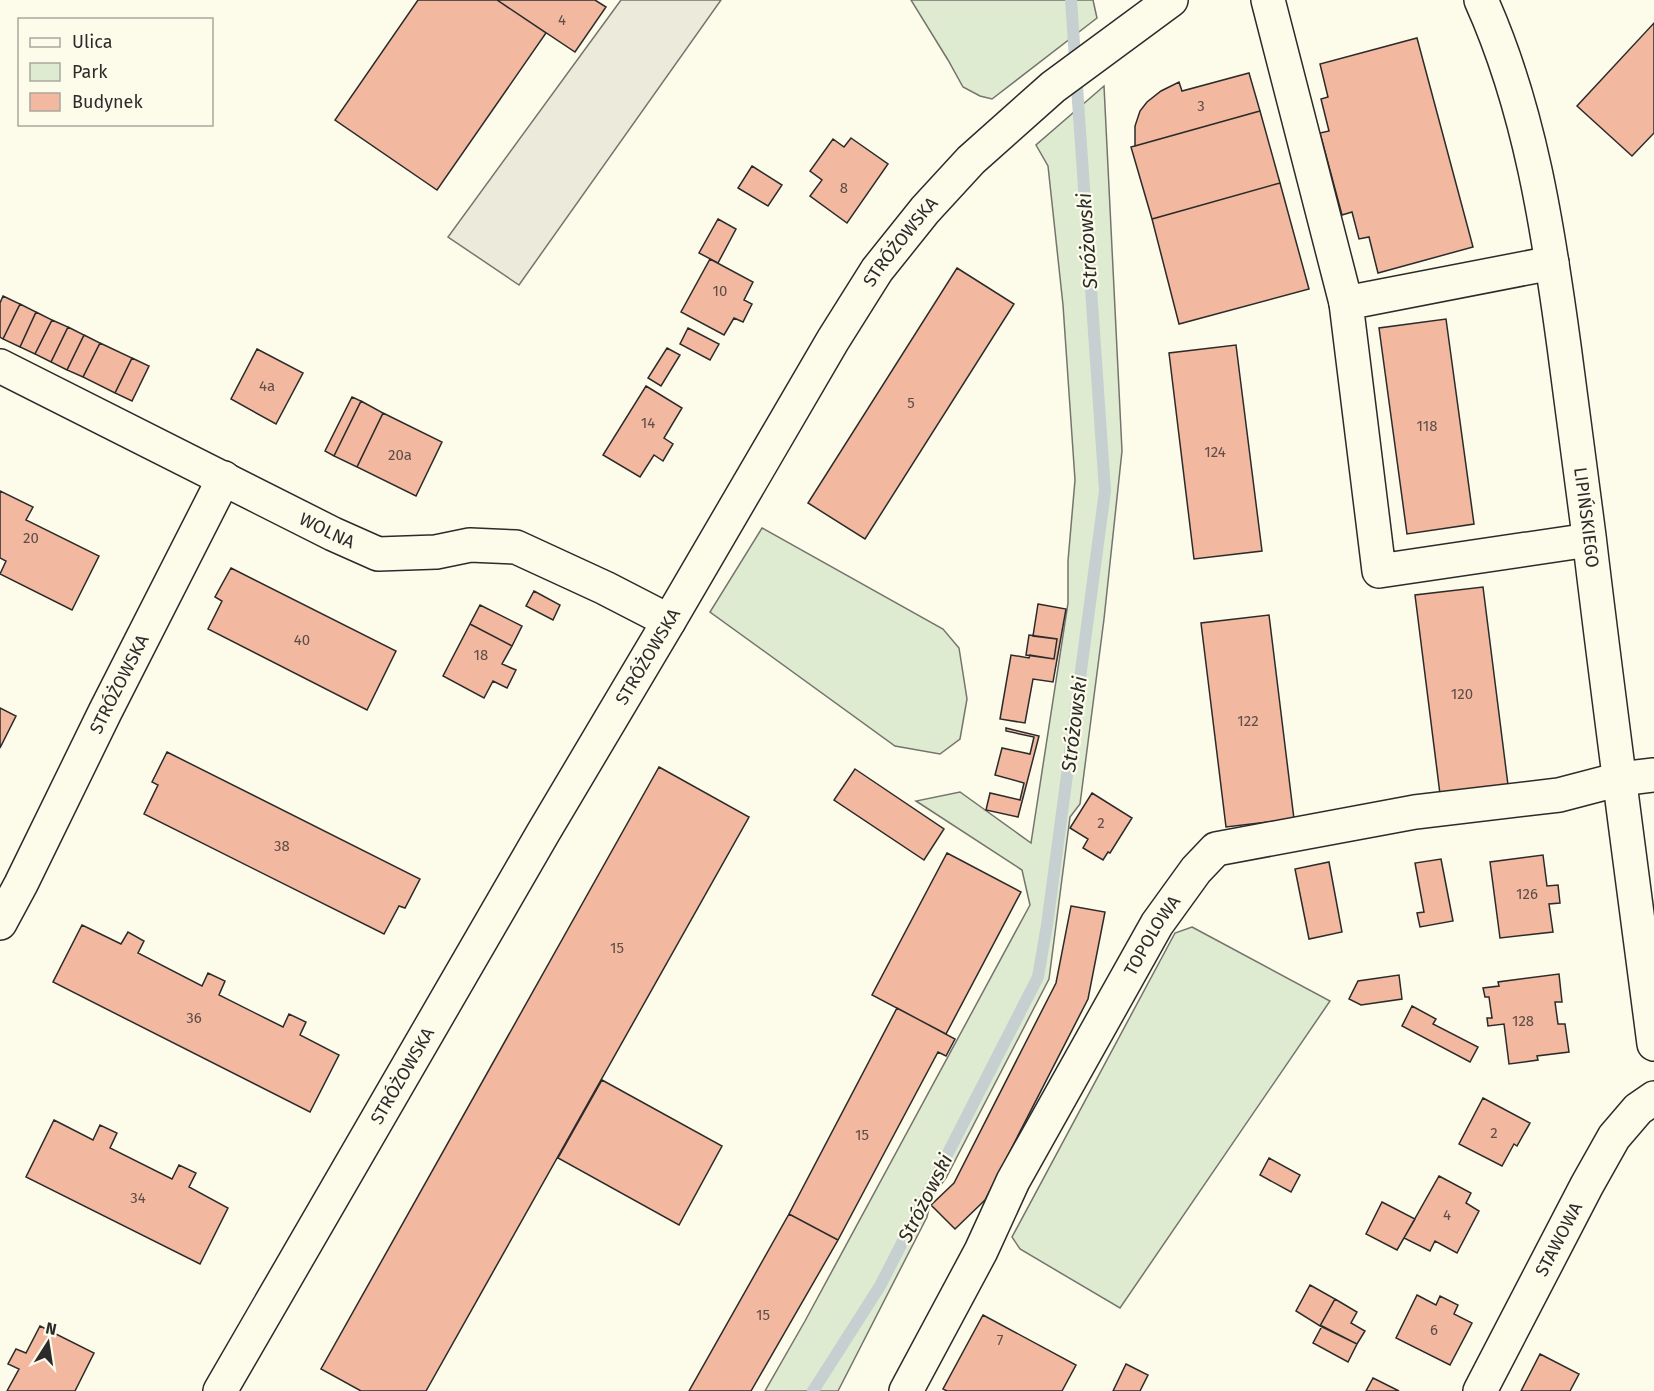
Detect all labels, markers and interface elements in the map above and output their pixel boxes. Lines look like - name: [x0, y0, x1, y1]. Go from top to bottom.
- house number: 4: [558, 11, 566, 29]
- legend: [18, 18, 213, 126]
- text: Ulica: [72, 31, 112, 53]
- text: Park: [72, 61, 108, 83]
- text: Budynek: [72, 91, 143, 113]
- house number: 3: [1197, 97, 1205, 115]
- house number: 8: [840, 179, 848, 197]
- street label: STRÓŻOWSKA: [858, 192, 943, 291]
- water label: Stróżowski: [1072, 192, 1102, 291]
- house number: 10: [713, 282, 727, 300]
- house number: 4a: [259, 377, 275, 395]
- house number: 5: [907, 394, 915, 412]
- house number: 14: [641, 414, 655, 432]
- house number: 118: [1416, 417, 1438, 435]
- house number: 124: [1204, 443, 1226, 461]
- house number: 20a: [388, 446, 412, 464]
- street label: LIPIŃSKIEGO: [1569, 466, 1604, 569]
- street label: WOLNA: [296, 508, 359, 553]
- house number: 20: [23, 529, 39, 547]
- street label: STRÓŻOWSKA: [611, 604, 685, 709]
- street label: STRÓŻOWSKA: [85, 630, 154, 737]
- house number: 40: [294, 631, 310, 649]
- house number: 18: [474, 646, 488, 664]
- water label: Stróżowski: [1056, 674, 1092, 774]
- house number: 120: [1451, 685, 1473, 703]
- house number: 122: [1237, 712, 1259, 730]
- house number: 2: [1097, 814, 1105, 832]
- house number: 38: [274, 837, 290, 855]
- house number: 126: [1516, 885, 1538, 903]
- street label: TOPOLOWA: [1119, 891, 1185, 979]
- house number: 15: [610, 939, 624, 957]
- house number: 36: [186, 1009, 202, 1027]
- house number: 128: [1512, 1012, 1534, 1030]
- street label: STRÓŻOWSKA: [366, 1023, 439, 1128]
- house number: 2: [1490, 1124, 1498, 1142]
- house number: 15: [855, 1126, 869, 1144]
- water label: Stróżowski: [892, 1149, 958, 1247]
- house number: 34: [130, 1189, 146, 1207]
- street label: STAWOWA: [1530, 1198, 1587, 1280]
- house number: 4: [1443, 1206, 1451, 1224]
- house number: 15: [756, 1306, 770, 1324]
- north arrow: [18, 1313, 78, 1373]
- text: N: [44, 1318, 58, 1339]
- house number: 6: [1430, 1321, 1438, 1339]
- house number: 7: [997, 1331, 1004, 1349]

